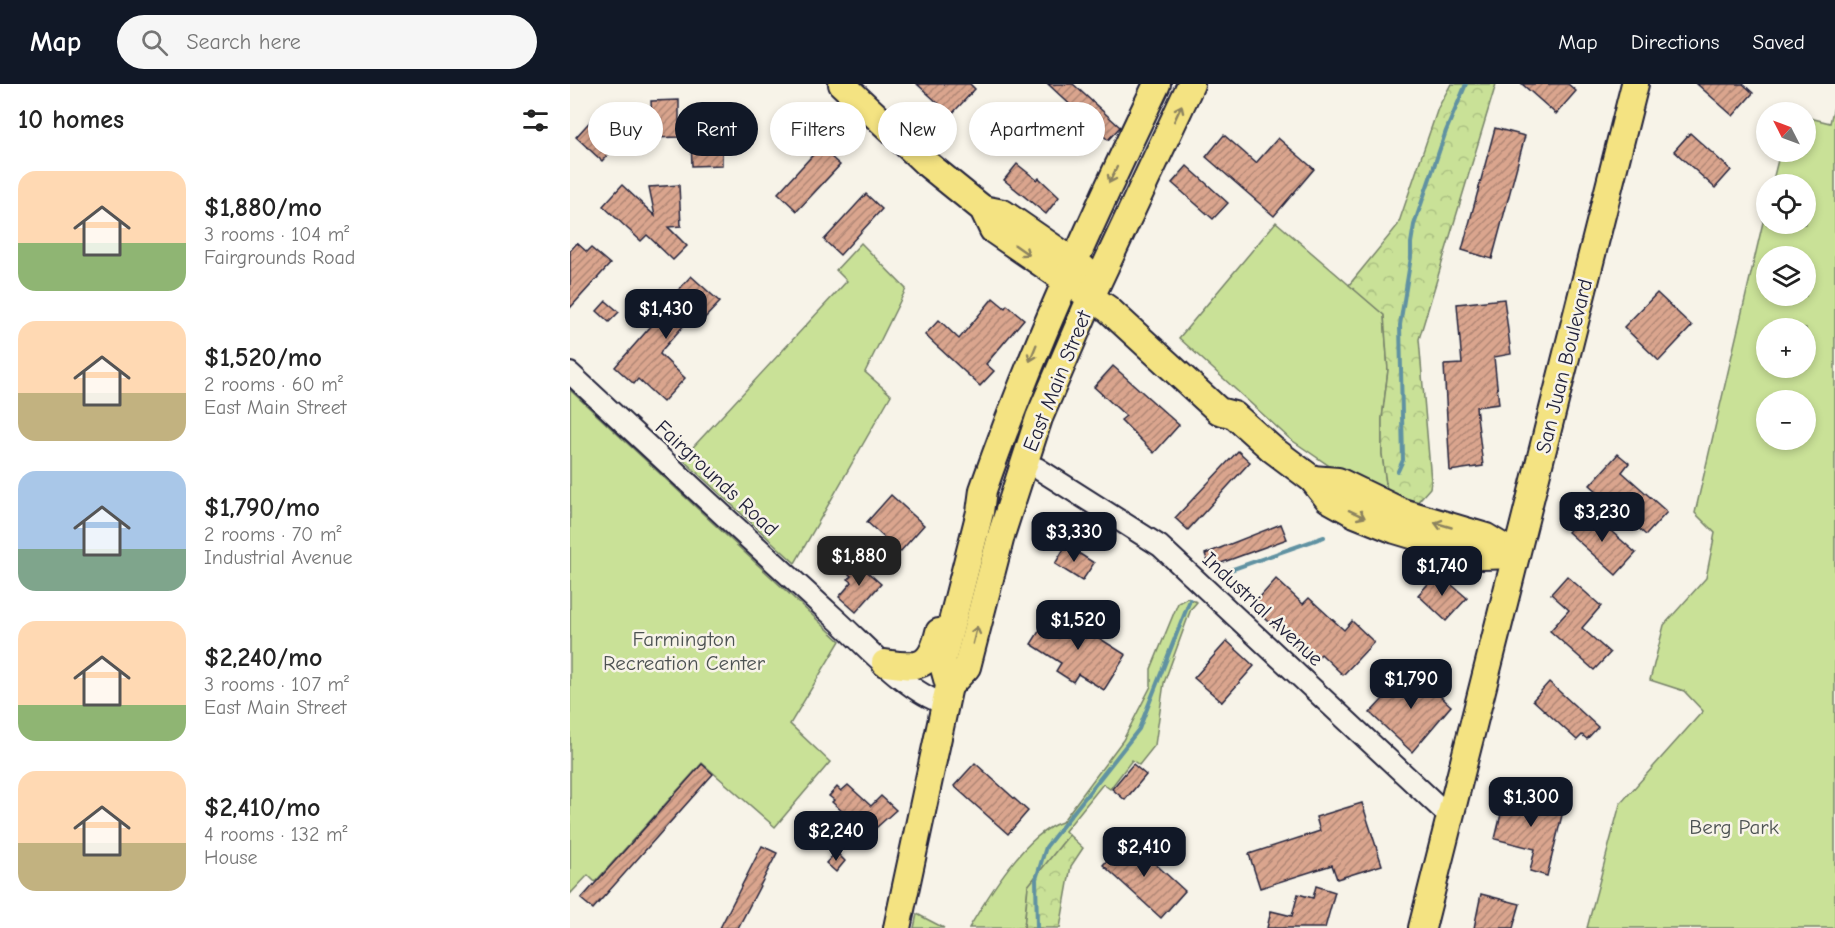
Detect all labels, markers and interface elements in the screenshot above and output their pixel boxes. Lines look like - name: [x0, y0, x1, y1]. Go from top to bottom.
- search box: [117, 15, 537, 69]
- text: Map: [30, 26, 81, 58]
- icon: search: [138, 26, 171, 59]
- text: Search here: [186, 29, 301, 55]
- text: Map: [1558, 30, 1598, 54]
- text: Directions: [1631, 30, 1720, 54]
- text: Saved: [1753, 30, 1805, 54]
- chip: Buy: [588, 102, 663, 156]
- chip: Rent: [675, 102, 758, 156]
- chip: Filters: [770, 102, 866, 156]
- chip: New: [878, 102, 957, 156]
- chip: Apartment: [969, 102, 1105, 156]
- north arrow: [1756, 102, 1816, 162]
- map controls: [1756, 102, 1816, 450]
- icon: filters: [519, 104, 552, 137]
- text: 10 homes: [18, 105, 124, 135]
- one-way arrow: [1172, 105, 1184, 123]
- one-way arrow: [1107, 165, 1119, 183]
- button: locate: [1756, 174, 1816, 234]
- text: $1,880/mo: [204, 193, 322, 223]
- icon: home: [66, 195, 138, 267]
- text: 3 rooms · 104 m²: [204, 223, 349, 246]
- one-way arrow: [1013, 244, 1029, 256]
- text: Fairgrounds Road: [204, 246, 355, 269]
- button: layers: [1756, 246, 1816, 306]
- street label: San Juan Boulevard: [1531, 276, 1597, 456]
- pin: $1,430: [617, 289, 715, 340]
- text: $1,430: [639, 297, 693, 320]
- street label: East Main Street: [1018, 306, 1097, 455]
- button: +: [1756, 318, 1816, 378]
- text: $1,520/mo: [204, 343, 322, 373]
- one-way arrow: [1027, 343, 1038, 361]
- icon: home: [66, 345, 138, 417]
- text: 2 rooms · 60 m²: [204, 373, 343, 396]
- button: −: [1756, 390, 1816, 450]
- text: East Main Street: [204, 396, 347, 419]
- street label: Fairgrounds Road: [651, 415, 783, 541]
- pin: $3,230: [1553, 492, 1651, 543]
- text: $1,790/mo: [204, 493, 320, 523]
- icon: home: [66, 495, 138, 567]
- text: $3,230: [1574, 500, 1630, 523]
- one-way arrow: [1347, 509, 1365, 520]
- pin: $3,330: [1025, 512, 1123, 563]
- one-way arrow: [1434, 519, 1453, 531]
- text: $3,330: [1046, 520, 1102, 543]
- text: 2 rooms · 70 m²: [204, 523, 341, 546]
- pin: $1,880: [810, 536, 908, 587]
- text: $1,880: [831, 544, 887, 567]
- text: Industrial Avenue: [204, 546, 353, 569]
- pin: $1,740: [1393, 546, 1491, 597]
- street label: Industrial Avenue: [1198, 547, 1328, 671]
- text: $1,740: [1416, 554, 1468, 577]
- pin: $1,520: [1029, 600, 1127, 651]
- text: $1,520: [1050, 608, 1106, 631]
- one-way arrow: [969, 626, 981, 645]
- park label: Farmington Recreation Center: [603, 627, 766, 675]
- text: $2,240/mo: [204, 643, 322, 673]
- icon: home: [66, 645, 138, 717]
- pin: $1,790: [1362, 659, 1460, 710]
- text: $1,790: [1384, 667, 1438, 690]
- text: 3 rooms · 107 m²: [204, 673, 349, 696]
- text: East Main Street: [204, 696, 347, 719]
- pin: $1,300: [1482, 777, 1580, 828]
- text: $1,300: [1503, 785, 1559, 808]
- text: $2,410/mo: [204, 793, 320, 823]
- icon: home: [66, 795, 138, 867]
- pin: $2,240: [787, 811, 885, 862]
- park label: Berg Park: [1689, 815, 1779, 839]
- text: $2,240: [808, 819, 864, 842]
- text: 4 rooms · 132 m²: [204, 823, 348, 846]
- pin: $2,410: [1095, 827, 1193, 878]
- text: $2,410: [1117, 835, 1171, 858]
- text: House: [204, 846, 258, 869]

